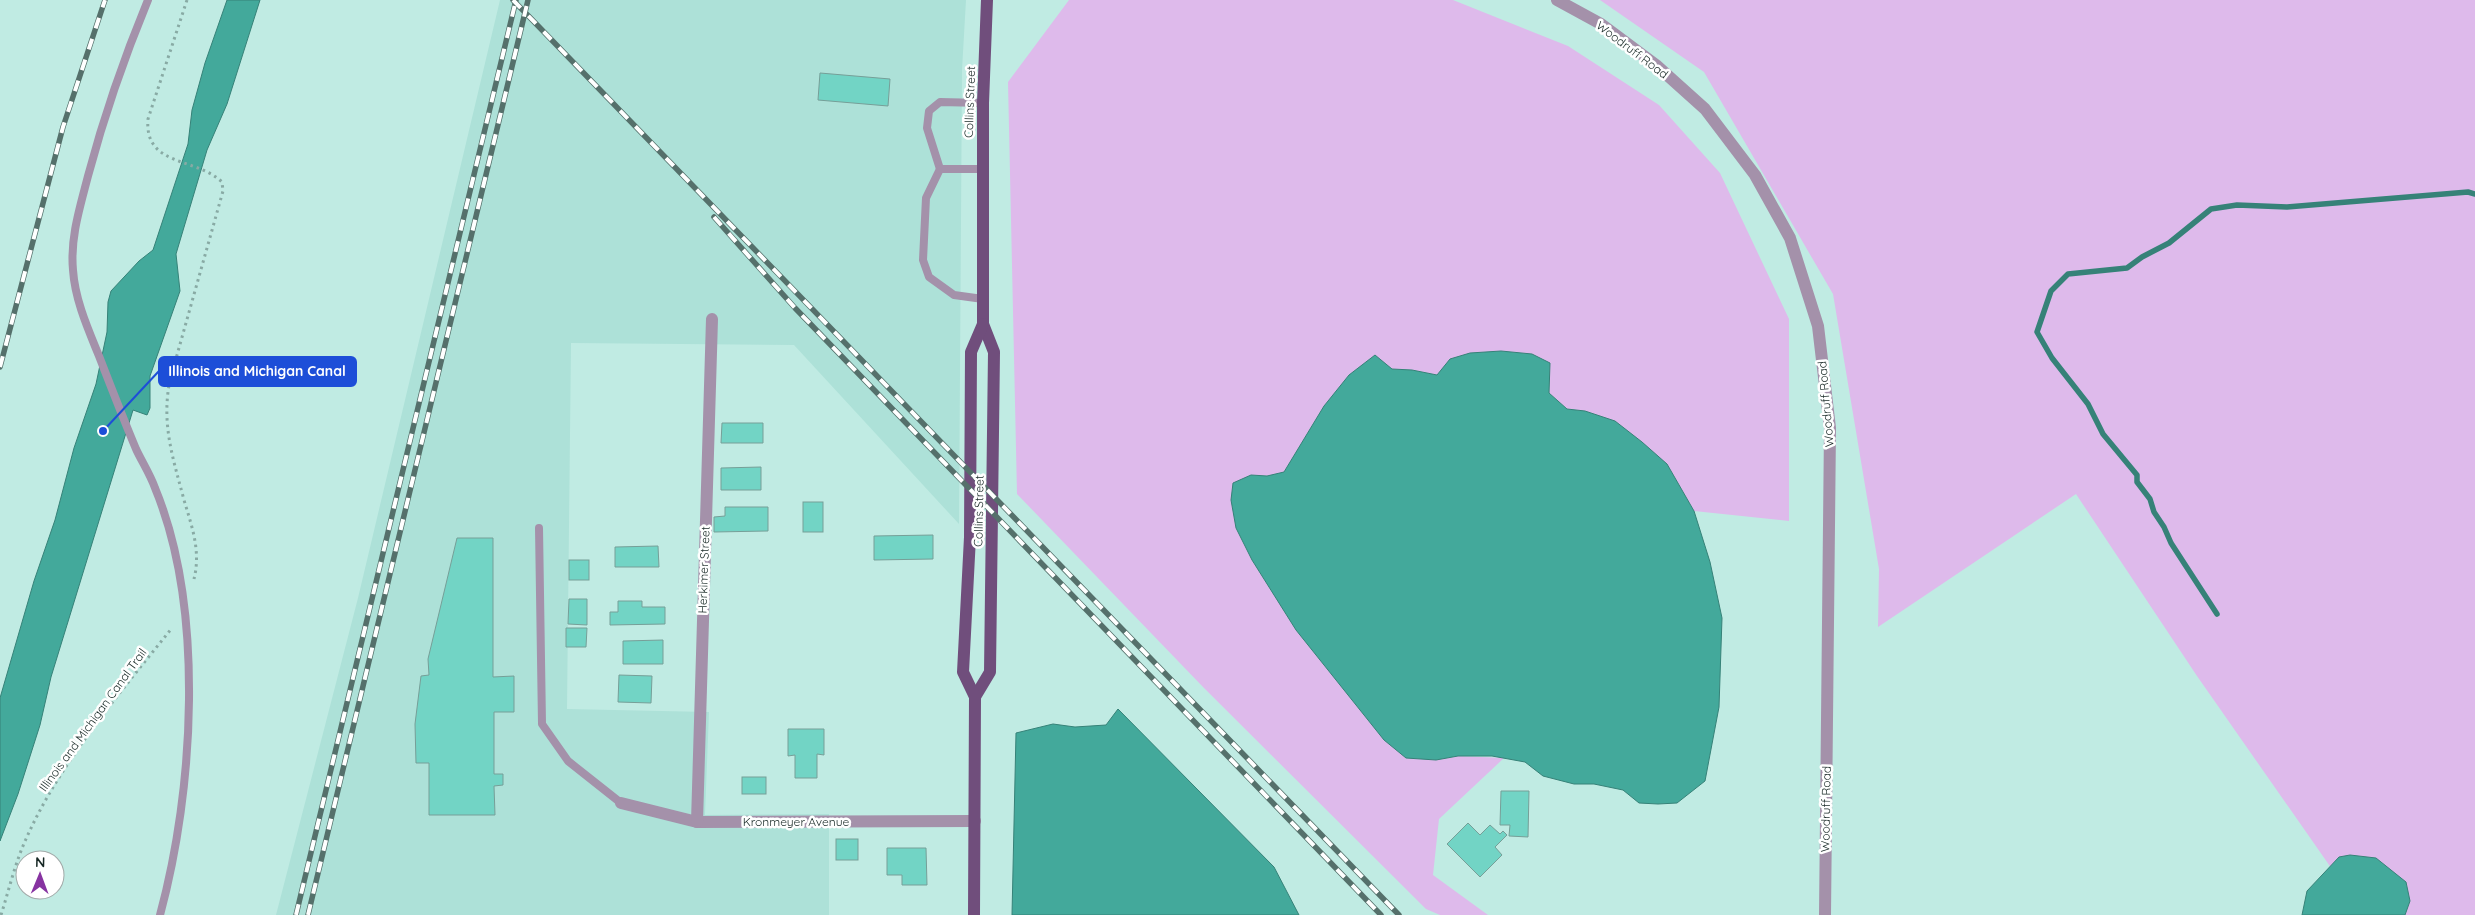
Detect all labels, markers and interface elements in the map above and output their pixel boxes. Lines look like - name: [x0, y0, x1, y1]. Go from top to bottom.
- street label: Woodruff Road: [1593, 18, 1671, 82]
- street label: Collins Street: [961, 66, 978, 138]
- callout: Illinois and Michigan Canal: [159, 357, 356, 386]
- street label: Woodruff Road: [1814, 360, 1837, 448]
- text: Illinois and Michigan Canal: [168, 362, 346, 380]
- street label: Collins Street: [970, 475, 987, 547]
- street label: Herkimer Street: [694, 526, 713, 614]
- street label: Illinois and Michigan Canal Trail: [36, 645, 150, 794]
- street label: Woodruff Road: [1817, 766, 1834, 852]
- street label: Kronmeyer Avenue: [743, 814, 850, 829]
- north arrow: [15, 850, 65, 900]
- text: N: [35, 853, 46, 871]

